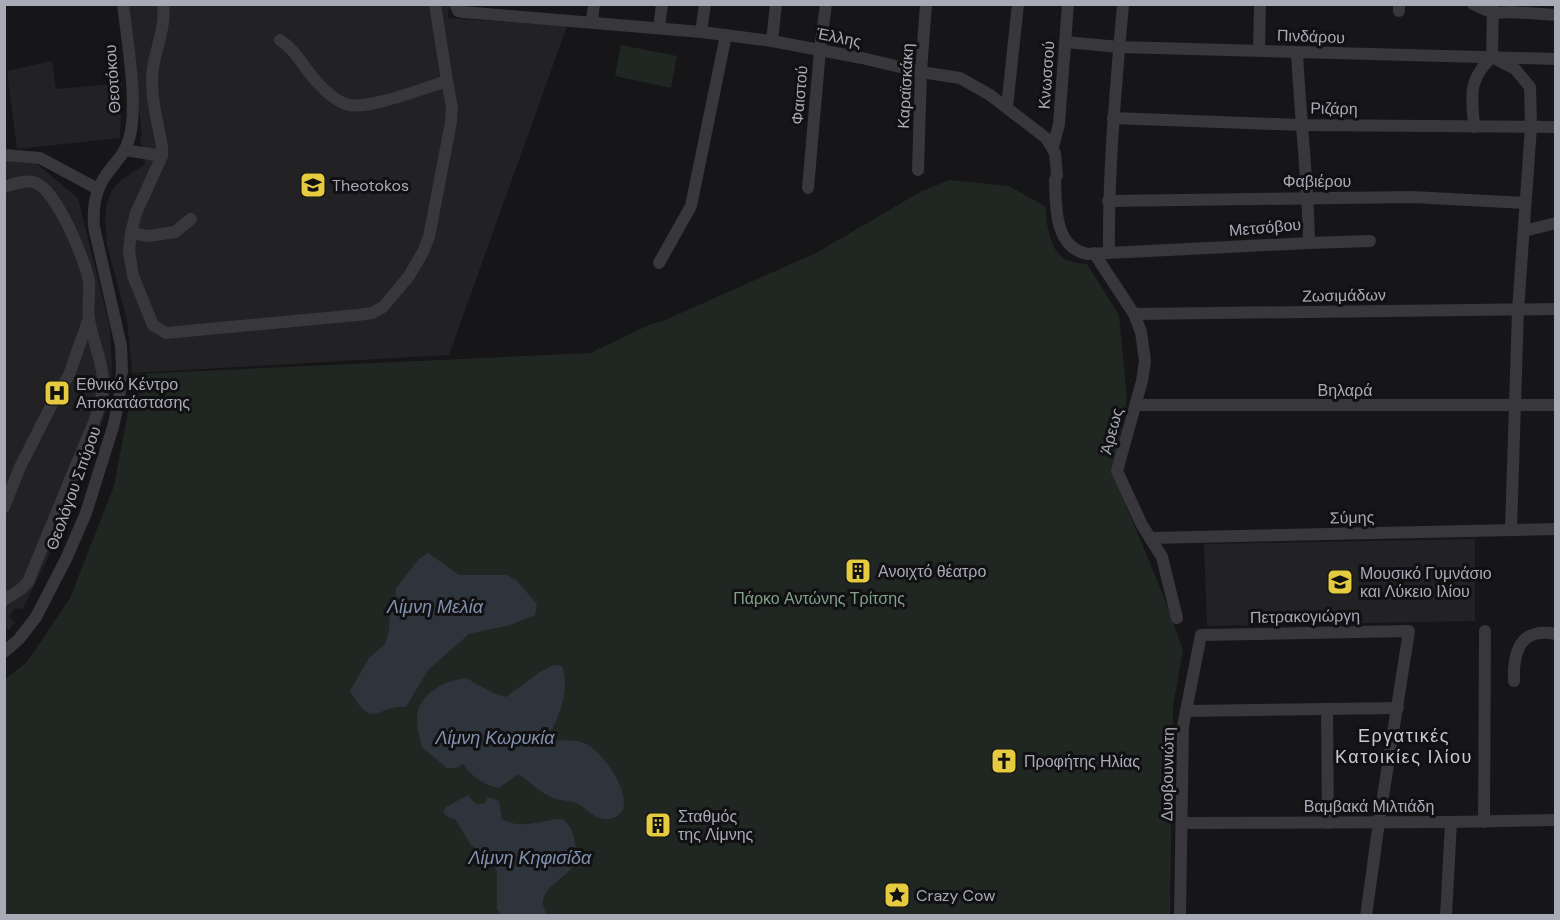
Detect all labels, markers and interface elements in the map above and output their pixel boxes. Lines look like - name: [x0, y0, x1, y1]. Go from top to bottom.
- street label: Έλλης: [814, 23, 863, 52]
- street label: Πινδάρου: [1277, 25, 1345, 48]
- street label: Κνωσσού: [1034, 40, 1059, 110]
- street label: Καραϊσκάκη: [893, 43, 918, 129]
- street label: Θεοτόκου: [100, 44, 125, 114]
- street label: Φαιστού: [786, 65, 813, 125]
- street label: Ριζάρη: [1310, 98, 1358, 119]
- school or university icon: Theotokos: [298, 170, 328, 200]
- street label: Φαβιέρου: [1283, 171, 1351, 192]
- place label: Theotokos: [332, 175, 409, 196]
- street label: Μετσόβου: [1228, 214, 1302, 241]
- street label: Ζωσιμάδων: [1302, 284, 1386, 307]
- place label: Εθνικό Κέντρο Αποκατάστασης: [76, 374, 190, 413]
- hospital icon: Εθνικό Κέντρο Αποκατάστασης: [42, 378, 72, 408]
- street label: Βηλαρά: [1318, 380, 1372, 401]
- street label: Άρεως: [1095, 405, 1128, 457]
- street label: Θεολόγου Σπύρου: [41, 423, 106, 553]
- street label: Σύμης: [1330, 507, 1375, 528]
- building icon: Ανοιχτό θέατρο: [843, 556, 873, 586]
- place label: Ανοιχτό θέατρο: [878, 561, 986, 582]
- place label: Μουσικό Γυμνάσιο και Λύκειο Ιλίου: [1360, 563, 1492, 602]
- school or university icon: Μουσικό Γυμνάσιο και Λύκειο Ιλίου: [1325, 567, 1355, 597]
- park label: Πάρκο Αντώνης Τρίτσης: [733, 588, 905, 609]
- water label: Λίμνη Μελία: [386, 595, 484, 619]
- street label: Πετρακογιώργη: [1250, 605, 1360, 628]
- district label: Εργατικές Κατοικίες Ιλίου: [1335, 724, 1473, 769]
- water label: Λίμνη Κωρυκία: [434, 726, 555, 750]
- street label: Δυοβουνιώτη: [1156, 727, 1179, 821]
- church icon: Προφήτης Ηλίας: [989, 746, 1019, 776]
- place label: Προφήτης Ηλίας: [1024, 751, 1140, 772]
- street label: Βαμβακά Μιλτιάδη: [1304, 796, 1434, 817]
- place label: Σταθμός της Λίμνης: [678, 806, 754, 845]
- building icon: Σταθμός της Λίμνης: [643, 810, 673, 840]
- water label: Λίμνη Κηφισίδα: [468, 846, 592, 870]
- place icon: Crazy Cow: [882, 880, 912, 910]
- place label: Crazy Cow: [916, 885, 995, 906]

